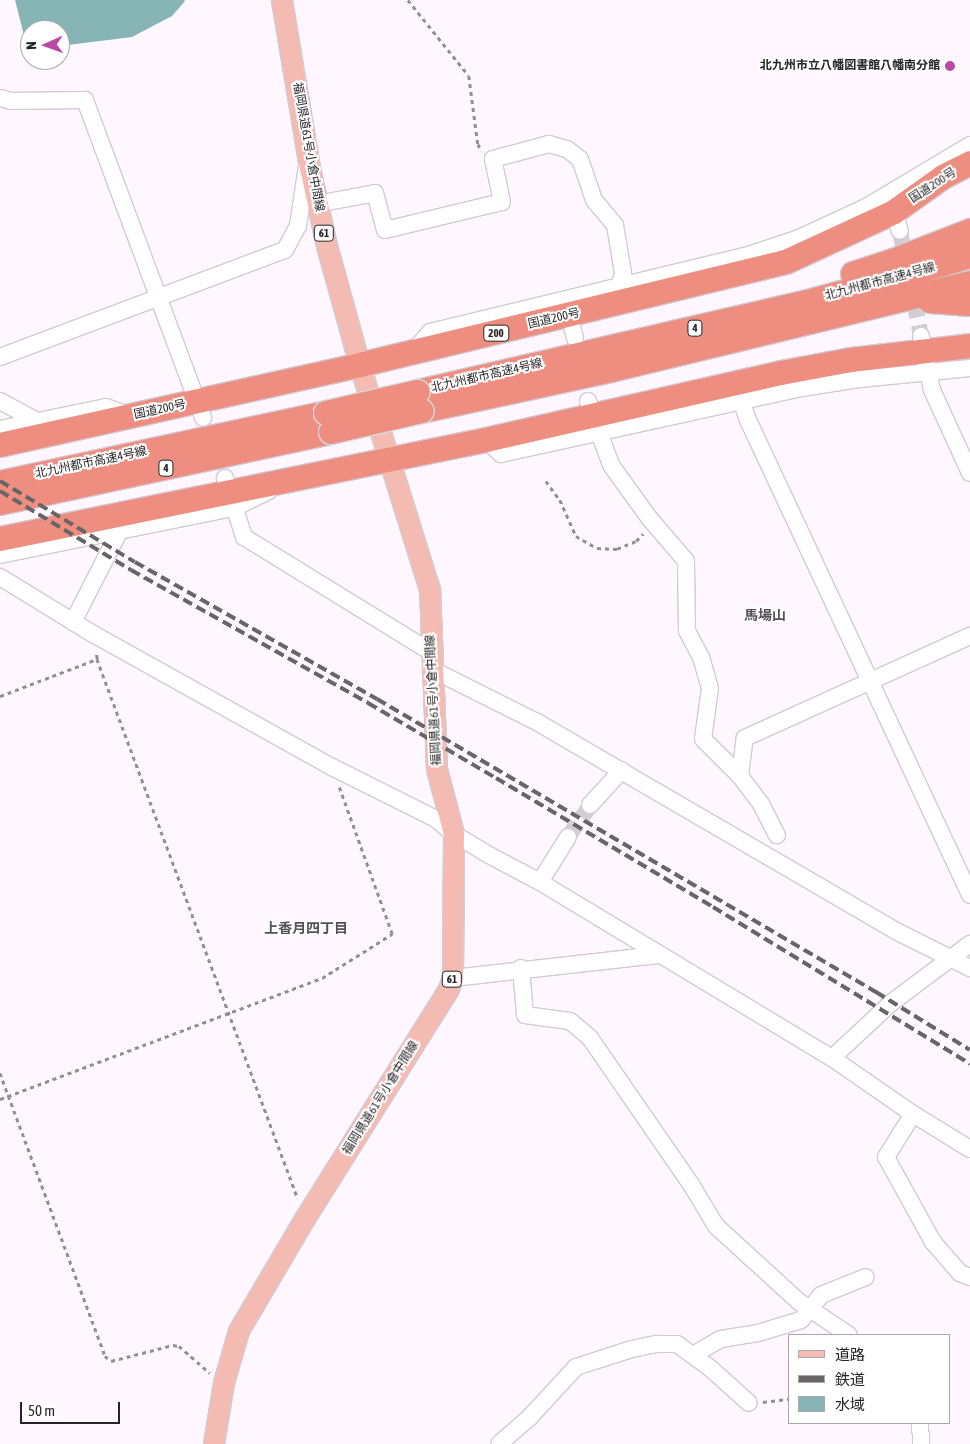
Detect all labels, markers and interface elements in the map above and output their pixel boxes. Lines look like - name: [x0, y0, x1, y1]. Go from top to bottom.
- north arrow: [20, 20, 70, 70]
- text: N: [23, 41, 39, 50]
- place label: 北九州市立八幡図書館八幡南分館: [760, 59, 940, 73]
- marker: 北九州市立八幡図書館八幡南分館: [944, 60, 956, 72]
- street label: 福岡県道61号小倉中間線: [290, 81, 326, 213]
- street label: 国道200号: [907, 166, 959, 206]
- road number: 61: [313, 224, 335, 242]
- street label: 北九州都市高速4号線: [823, 260, 937, 304]
- street label: 国道200号: [527, 306, 581, 332]
- road number: 4: [686, 319, 704, 336]
- road number: 200: [482, 324, 510, 342]
- street label: 北九州都市高速4号線: [430, 356, 544, 396]
- street label: 国道200号: [133, 397, 187, 423]
- street label: 北九州都市高速4号線: [34, 444, 148, 482]
- road number: 4: [157, 459, 175, 476]
- district label: 馬場山: [744, 607, 786, 623]
- street label: 福岡県道61号小倉中間線: [423, 634, 445, 766]
- district label: 上香月四丁目: [264, 920, 348, 936]
- road number: 61: [441, 971, 463, 988]
- street label: 福岡県道61号小倉中間線: [340, 1039, 422, 1157]
- legend: [788, 1334, 950, 1424]
- text: 道路: [835, 1346, 865, 1363]
- text: 鉄道: [835, 1371, 865, 1388]
- scale bar: [22, 1392, 122, 1424]
- text: 水域: [835, 1396, 865, 1413]
- text: 50 m: [28, 1402, 55, 1419]

